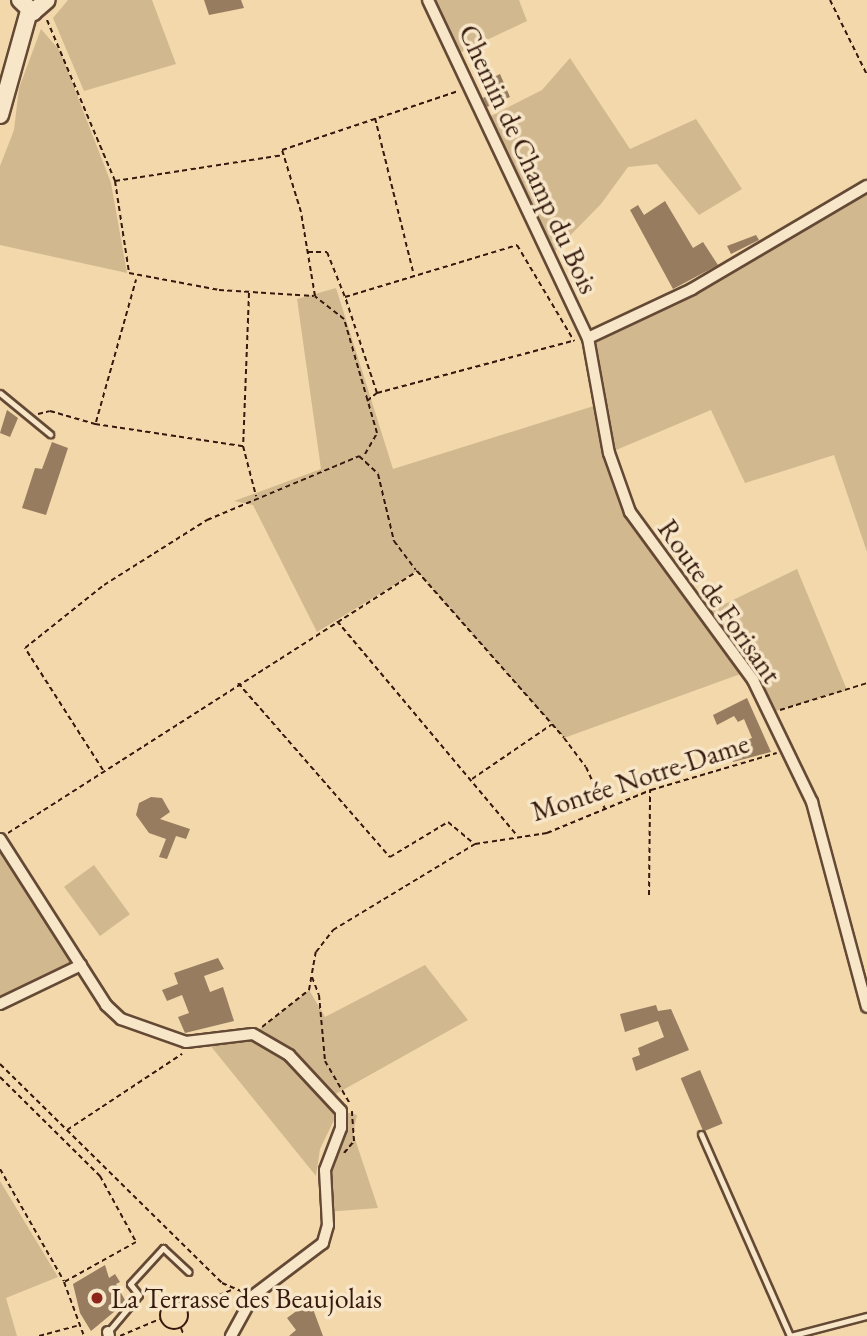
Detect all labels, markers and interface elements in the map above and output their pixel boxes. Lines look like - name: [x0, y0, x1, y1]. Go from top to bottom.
- street label: Chemin de Champ du Bois: [452, 19, 606, 299]
- street label: Route de Forisant: [651, 513, 789, 689]
- street label: Montée Notre-Dame: [527, 726, 753, 828]
- place label: La Terrasse des Beaujolais: [111, 1281, 382, 1315]
- marker: La Terrasse des Beaujolais: [89, 1290, 105, 1306]

